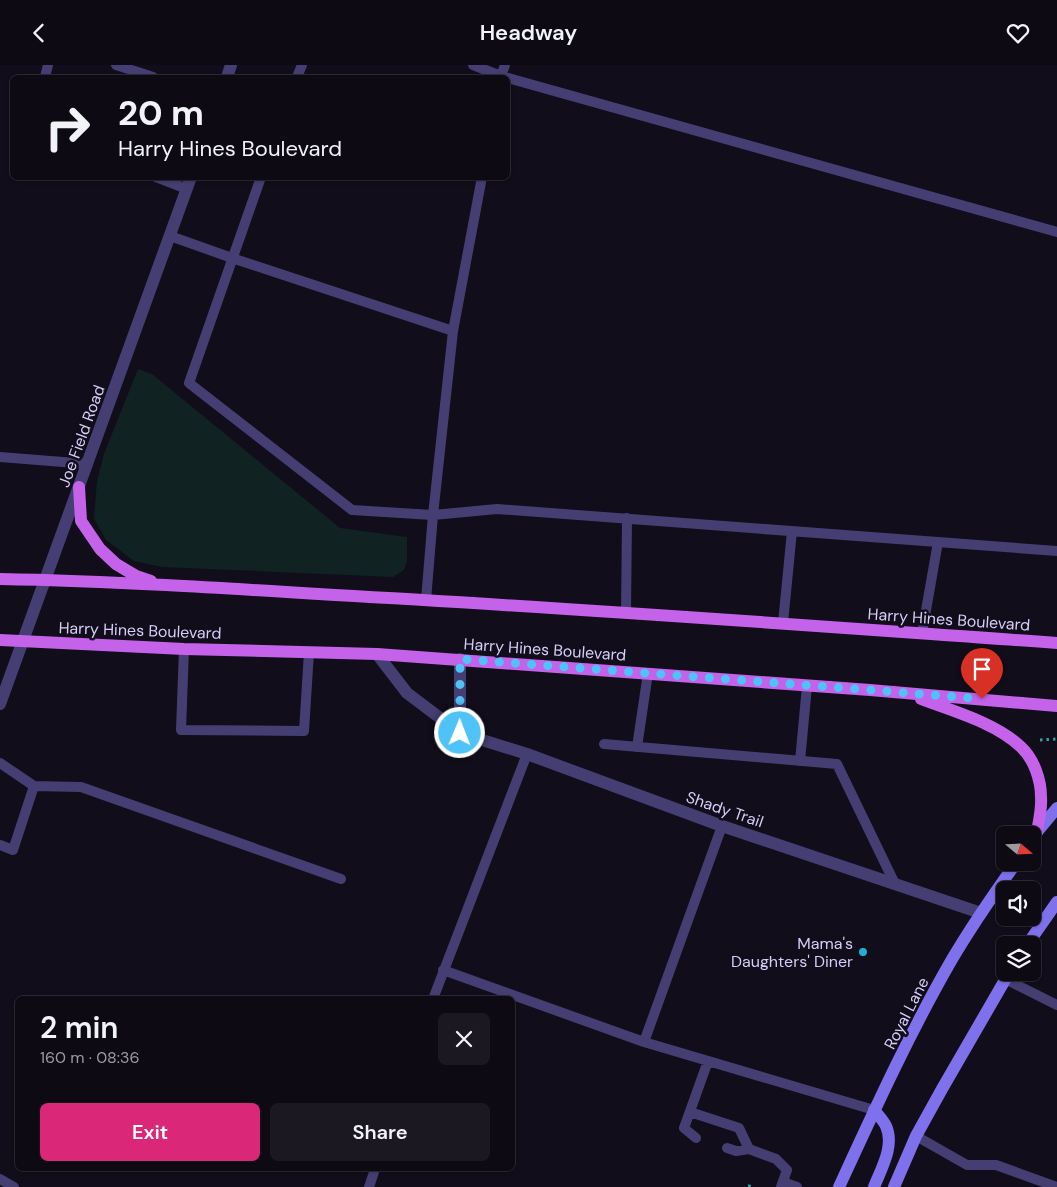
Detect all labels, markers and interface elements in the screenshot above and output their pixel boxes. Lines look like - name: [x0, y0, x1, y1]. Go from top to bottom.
- text: Headway: [480, 18, 577, 47]
- icon: back: [25, 19, 53, 47]
- icon: heart: [1004, 19, 1032, 47]
- text: 20 m: [118, 90, 204, 136]
- icon: right: [35, 95, 100, 160]
- text: Harry Hines Boulevard: [118, 134, 342, 163]
- street label: Joe Field Road: [53, 382, 110, 490]
- street label: Harry Hines Boulevard: [867, 603, 1031, 636]
- street label: Harry Hines Boulevard: [58, 617, 222, 644]
- street label: Harry Hines Boulevard: [463, 633, 627, 666]
- pin: [961, 648, 1003, 699]
- icon: arrive: [968, 655, 996, 683]
- position arrow: [433, 706, 485, 758]
- street label: Shady Trail: [683, 786, 766, 832]
- north arrow: [996, 826, 1041, 871]
- map controls: [996, 826, 1041, 981]
- button: sound: [996, 881, 1041, 926]
- place label: Mama's Daughters' Diner: [731, 933, 853, 972]
- button: layers: [996, 936, 1041, 981]
- marker: Mama's Daughters' Diner: [857, 946, 869, 958]
- street label: Royal Lane: [879, 974, 934, 1053]
- text: 2 min: [40, 1008, 118, 1047]
- button: close: [438, 1013, 490, 1065]
- text: 160 m · 08:36: [40, 1047, 140, 1068]
- button: Exit: [40, 1103, 260, 1161]
- button: Share: [270, 1103, 490, 1161]

